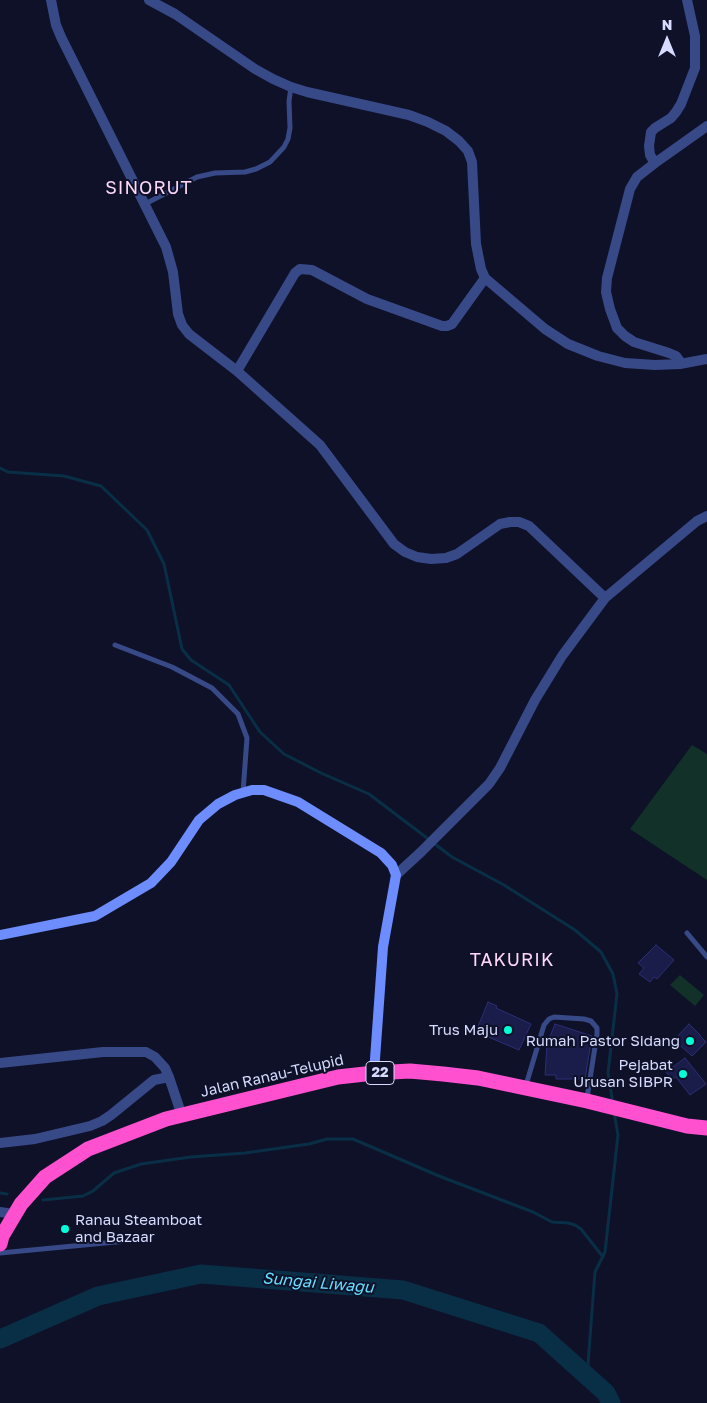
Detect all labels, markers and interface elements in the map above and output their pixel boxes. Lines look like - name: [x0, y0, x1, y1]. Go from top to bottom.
- north arrow: [642, 15, 692, 65]
- text: N: [662, 16, 672, 33]
- district label: SINORUT: [104, 177, 194, 199]
- district label: TAKURIK: [469, 949, 555, 971]
- place label: Trus Maju: [429, 1021, 498, 1039]
- marker: Trus Maju: [502, 1024, 514, 1036]
- place label: Rumah Pastor Sidang: [526, 1032, 680, 1050]
- marker: Rumah Pastor Sidang: [684, 1035, 696, 1047]
- street label: Jalan Ranau-Telupid: [199, 1051, 345, 1101]
- place label: Pejabat Urusan SIBPR: [573, 1056, 673, 1091]
- road number: 22: [366, 1062, 394, 1084]
- marker: Pejabat Urusan SIBPR: [677, 1068, 689, 1080]
- place label: Ranau Steamboat and Bazaar: [75, 1211, 202, 1246]
- marker: Ranau Steamboat and Bazaar: [59, 1223, 71, 1235]
- water label: Sungai Liwagu: [262, 1269, 374, 1297]

